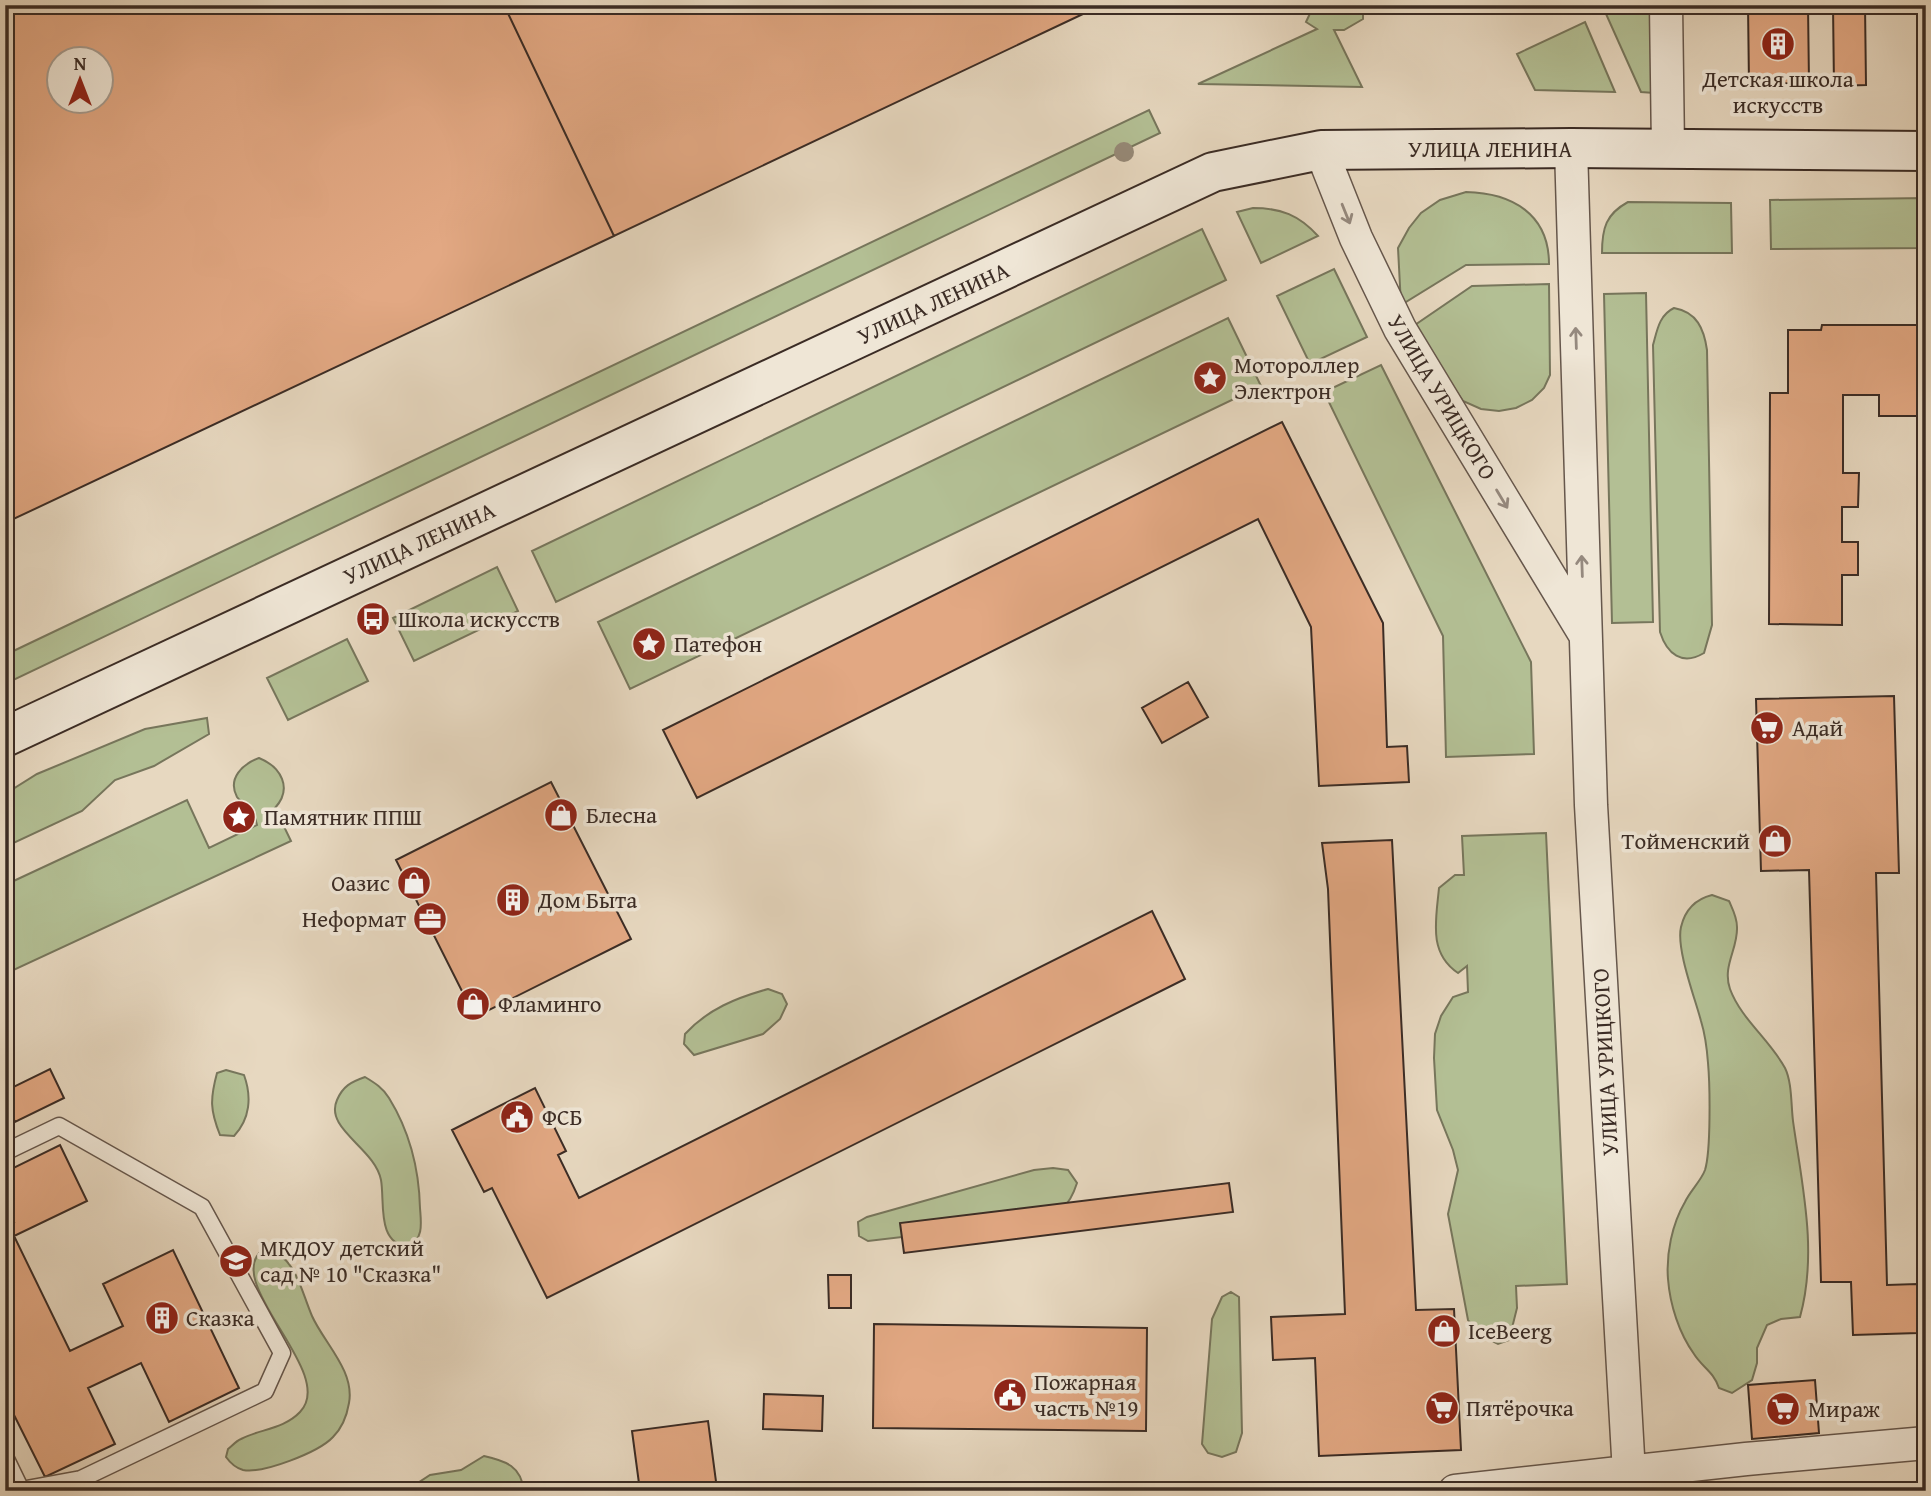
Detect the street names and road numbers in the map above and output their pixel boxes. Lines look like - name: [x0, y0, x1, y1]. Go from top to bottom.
- street label: УЛИЦА ЛЕНИНА: [1408, 132, 1572, 165]
- street label: УЛИЦА ЛЕНИНА: [851, 253, 1014, 352]
- street label: УЛИЦА УРИЦКОГО: [1380, 308, 1505, 486]
- street label: УЛИЦА ЛЕНИНА: [337, 493, 500, 592]
- street label: УЛИЦА УРИЦКОГО: [1583, 967, 1626, 1157]

